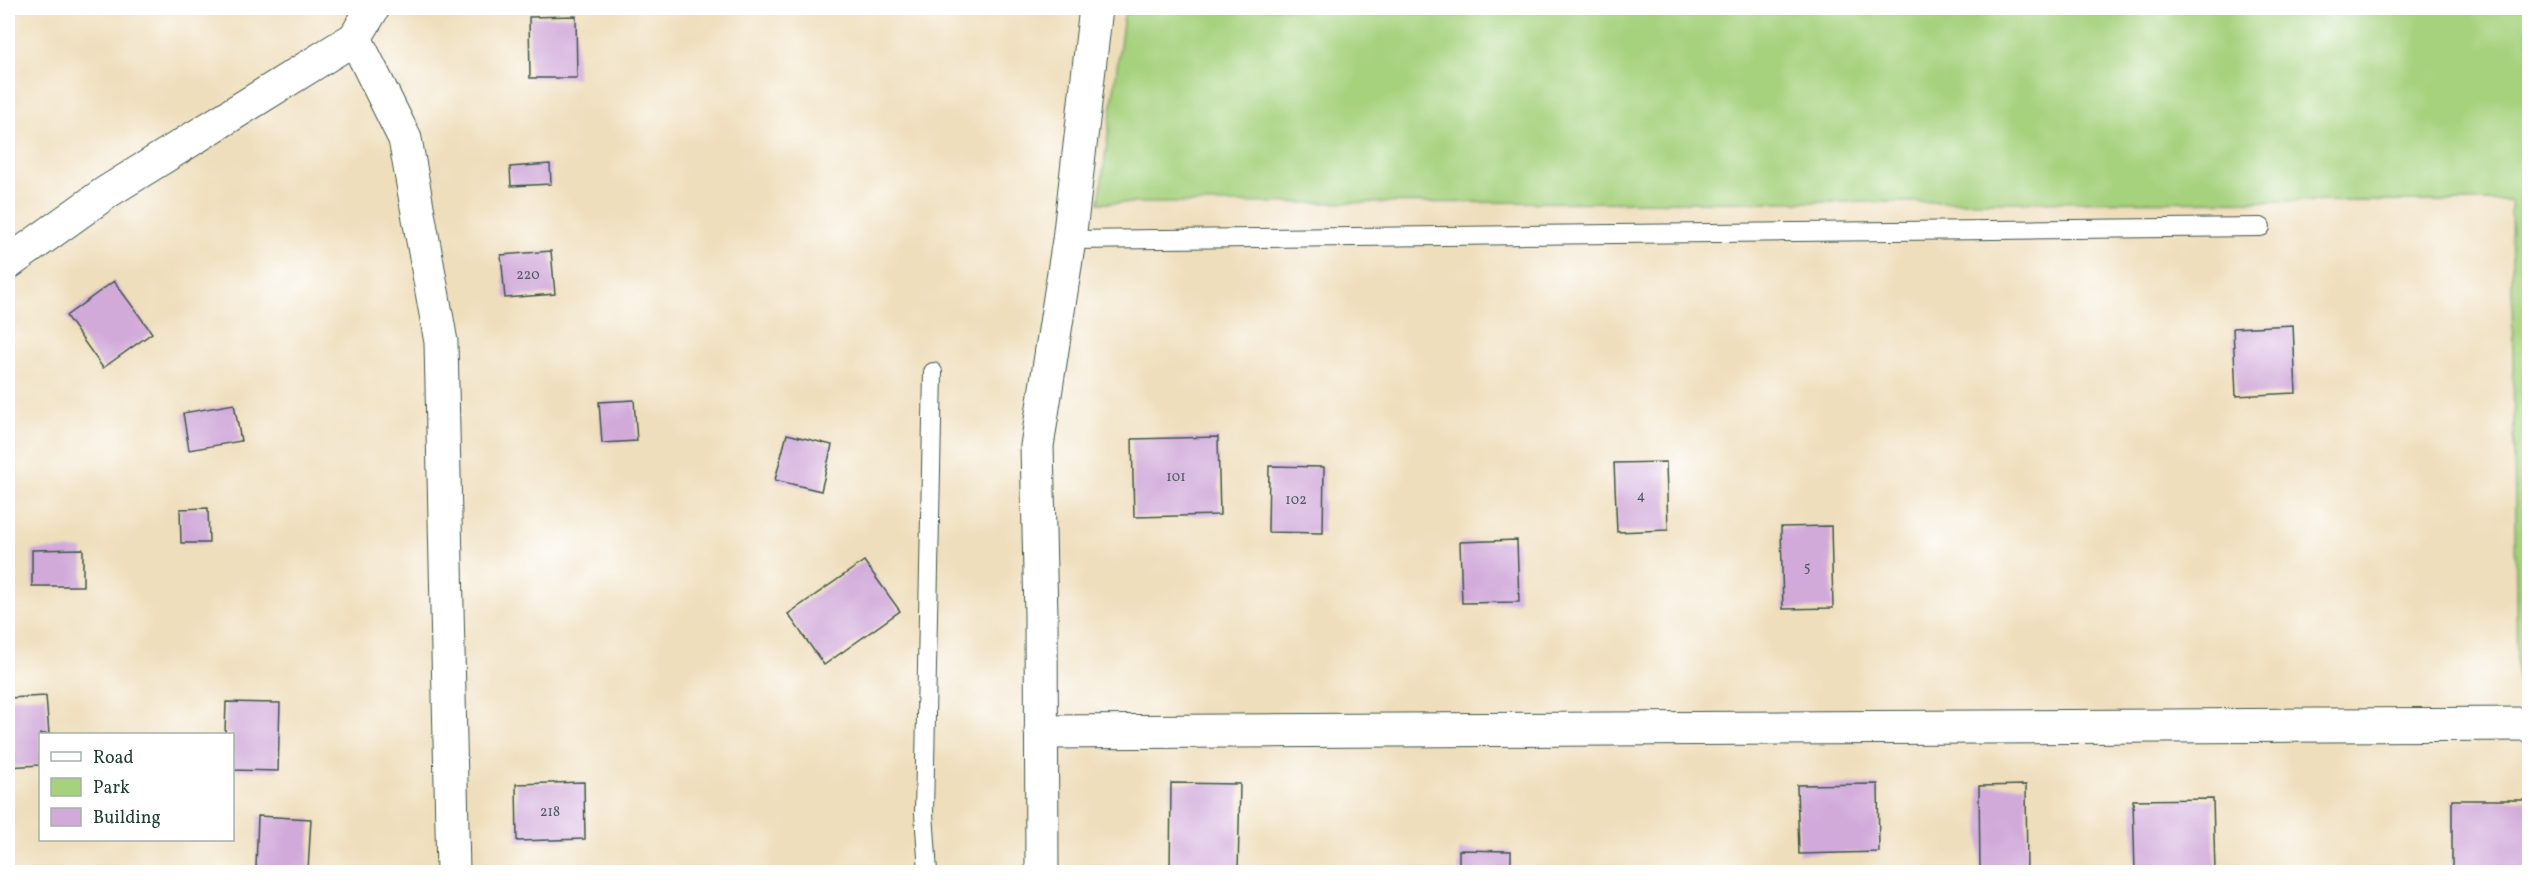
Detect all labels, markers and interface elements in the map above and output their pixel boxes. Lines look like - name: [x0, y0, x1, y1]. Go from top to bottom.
- house number: 220: [516, 266, 540, 285]
- house number: 101: [1166, 468, 1186, 487]
- house number: 4: [1637, 487, 1645, 506]
- house number: 102: [1285, 491, 1307, 510]
- house number: 5: [1804, 558, 1810, 577]
- legend: [39, 733, 234, 841]
- text: Road: [93, 746, 134, 771]
- text: Park: [93, 776, 130, 801]
- house number: 218: [540, 803, 560, 822]
- text: Building: [93, 806, 161, 831]

